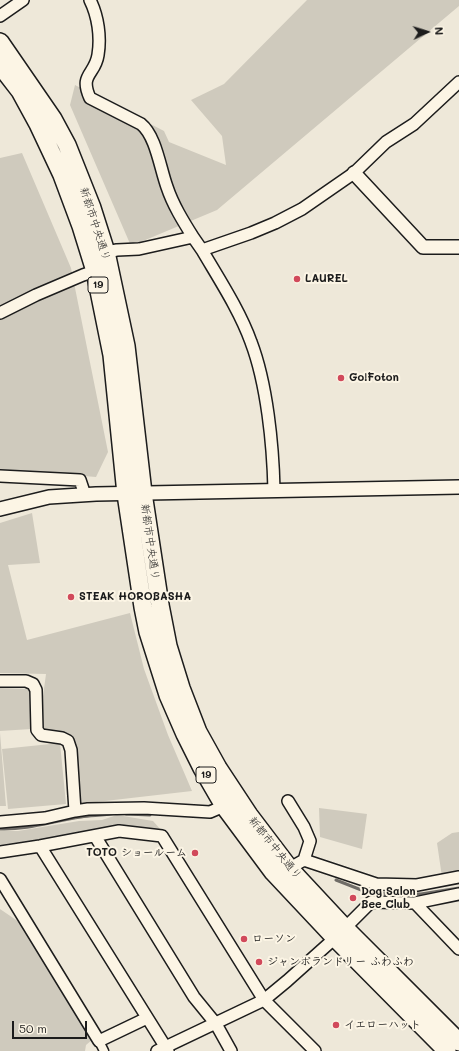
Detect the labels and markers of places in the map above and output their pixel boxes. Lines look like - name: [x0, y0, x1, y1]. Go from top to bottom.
- place label: LAUREL: [305, 272, 348, 286]
- marker: LAUREL: [292, 274, 302, 284]
- place label: Go!Foton: [349, 371, 399, 385]
- marker: Go!Foton: [336, 373, 346, 383]
- place label: STEAK HOROBASHA: [79, 590, 191, 604]
- marker: STEAK HOROBASHA: [66, 592, 76, 602]
- place label: TOTO ショールーム: [86, 846, 187, 860]
- marker: TOTO ショールーム: [190, 848, 200, 858]
- place label: Dog Salon Bee Club: [361, 885, 416, 911]
- marker: Dog Salon Bee Club: [348, 893, 358, 903]
- place label: ローソン: [252, 932, 296, 946]
- marker: ローソン: [239, 934, 249, 944]
- place label: ジャンボランドリー ふわふわ: [267, 955, 414, 969]
- marker: ジャンボランドリー ふわふわ: [254, 957, 264, 967]
- place label: イエローハット: [344, 1018, 421, 1032]
- marker: イエローハット: [331, 1020, 341, 1030]

